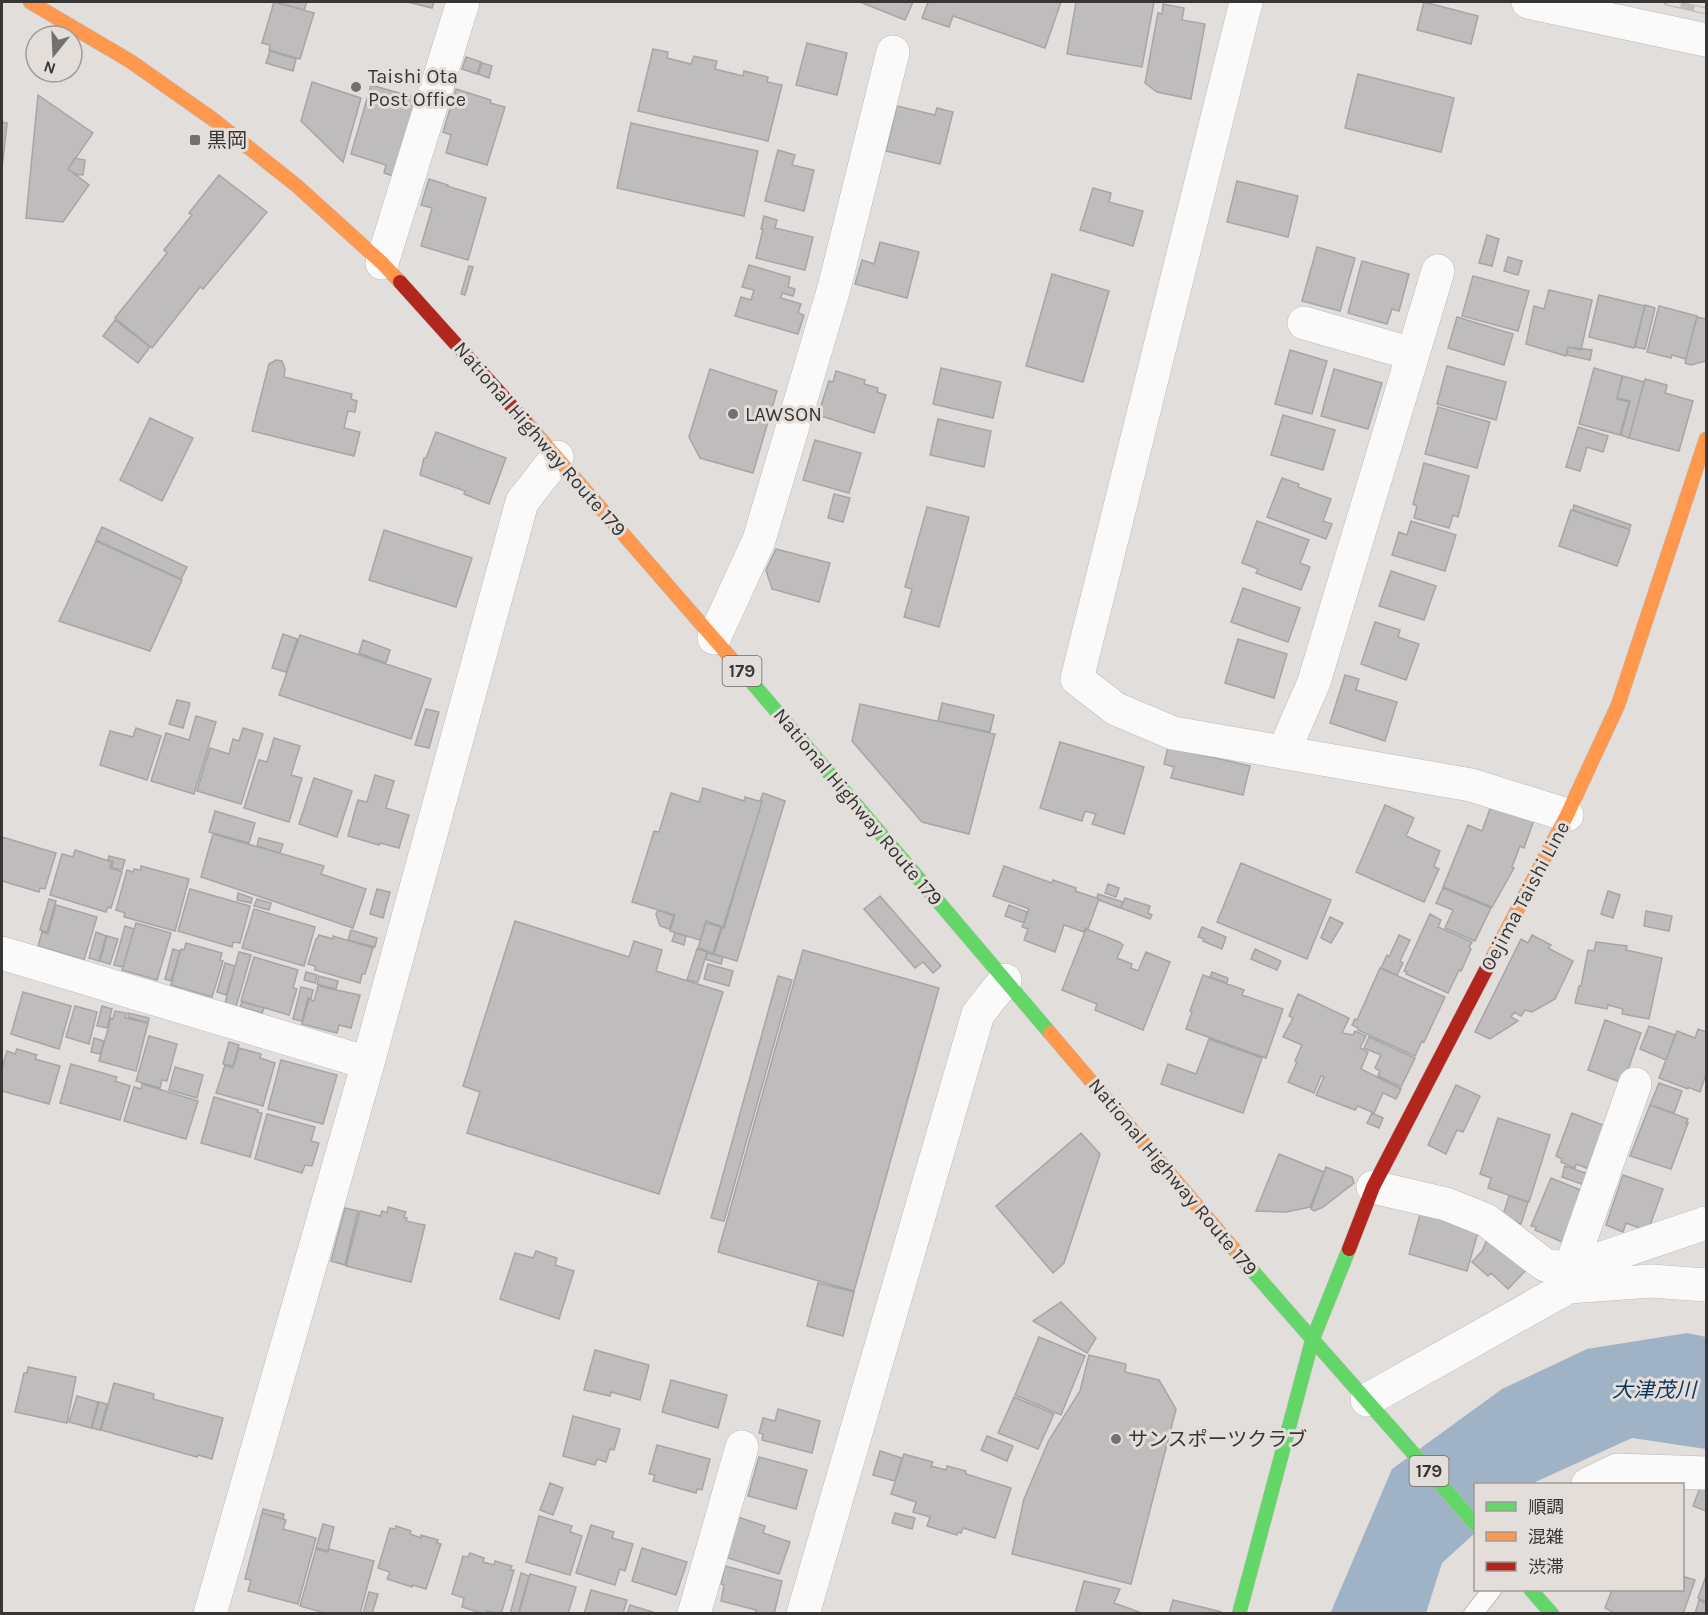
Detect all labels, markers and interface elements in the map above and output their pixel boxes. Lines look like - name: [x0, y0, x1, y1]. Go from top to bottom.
- north arrow: [24, 24, 84, 84]
- text: N: [41, 57, 58, 79]
- place label: Taishi Ota Post Office: [368, 65, 466, 111]
- marker: Taishi Ota Post Office: [349, 80, 363, 94]
- place label: 黒岡: [207, 129, 247, 152]
- marker: 黒岡: [188, 133, 202, 147]
- street label: National Highway Route 179: [449, 337, 631, 541]
- place label: LAWSON: [745, 403, 822, 426]
- marker: LAWSON: [726, 407, 740, 421]
- road number: 179: [722, 656, 762, 686]
- street label: National Highway Route 179: [769, 704, 947, 910]
- street label: Oejima Taishi Line: [1476, 817, 1574, 975]
- street label: National Highway Route 179: [1084, 1074, 1262, 1280]
- water label: 大津茂川: [1612, 1378, 1698, 1402]
- place label: サンスポーツクラブ: [1128, 1428, 1307, 1451]
- marker: サンスポーツクラブ: [1109, 1432, 1123, 1446]
- road number: 179: [1410, 1456, 1448, 1486]
- legend: [1474, 1483, 1684, 1591]
- text: 順調: [1528, 1496, 1564, 1518]
- text: 混雑: [1528, 1526, 1564, 1548]
- text: 渋滞: [1528, 1556, 1564, 1578]

